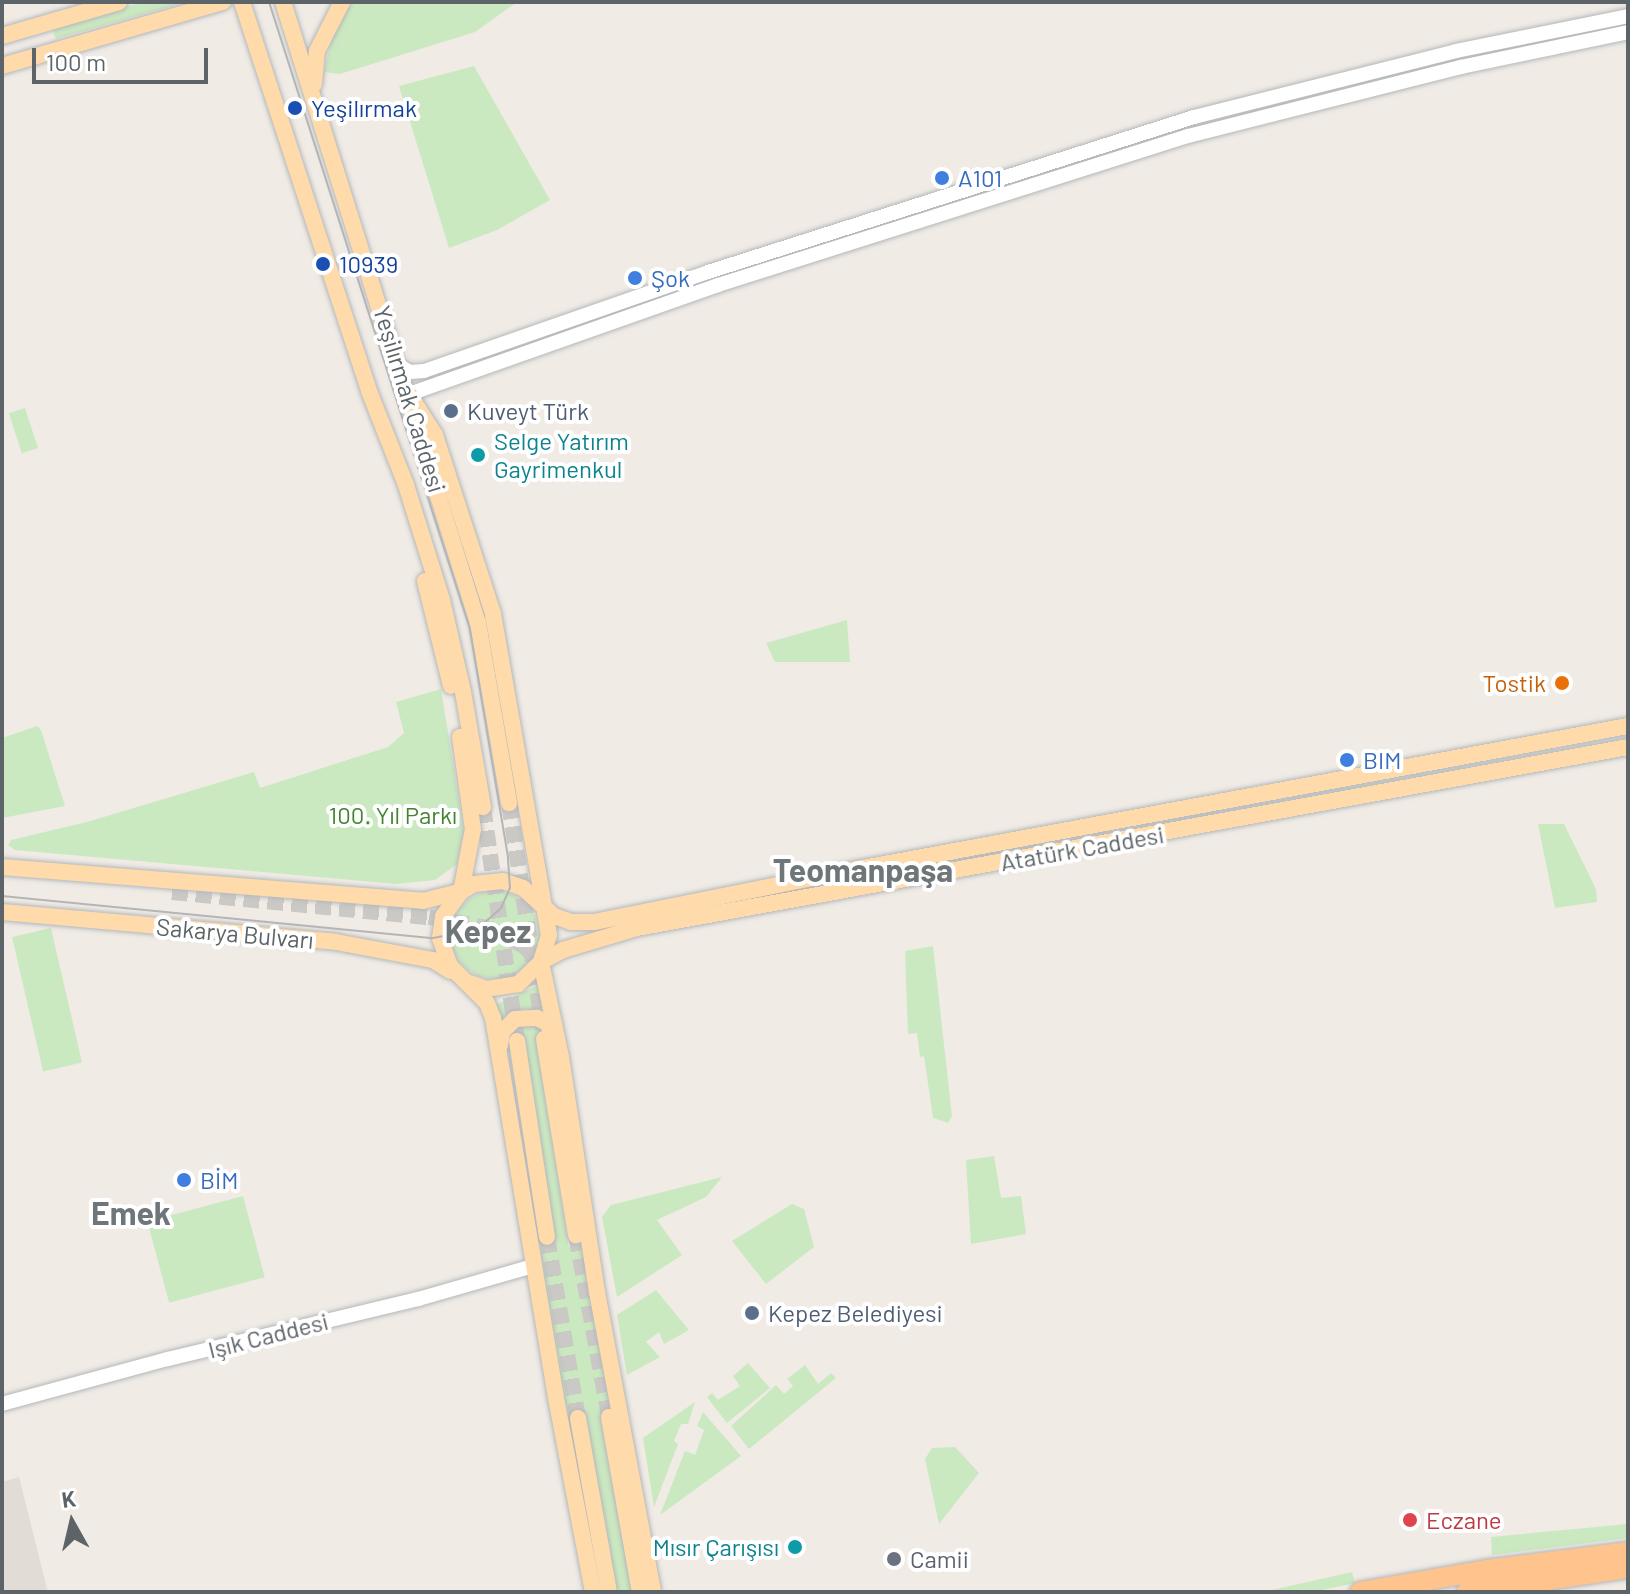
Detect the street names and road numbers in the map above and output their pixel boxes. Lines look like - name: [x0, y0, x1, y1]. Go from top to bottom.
- street label: Yeşilırmak Caddesi: [368, 302, 452, 496]
- street label: Atatürk Caddesi: [998, 819, 1166, 877]
- street label: Sakarya Bulvarı: [155, 912, 315, 954]
- street label: Işık Caddesi: [205, 1306, 331, 1364]

